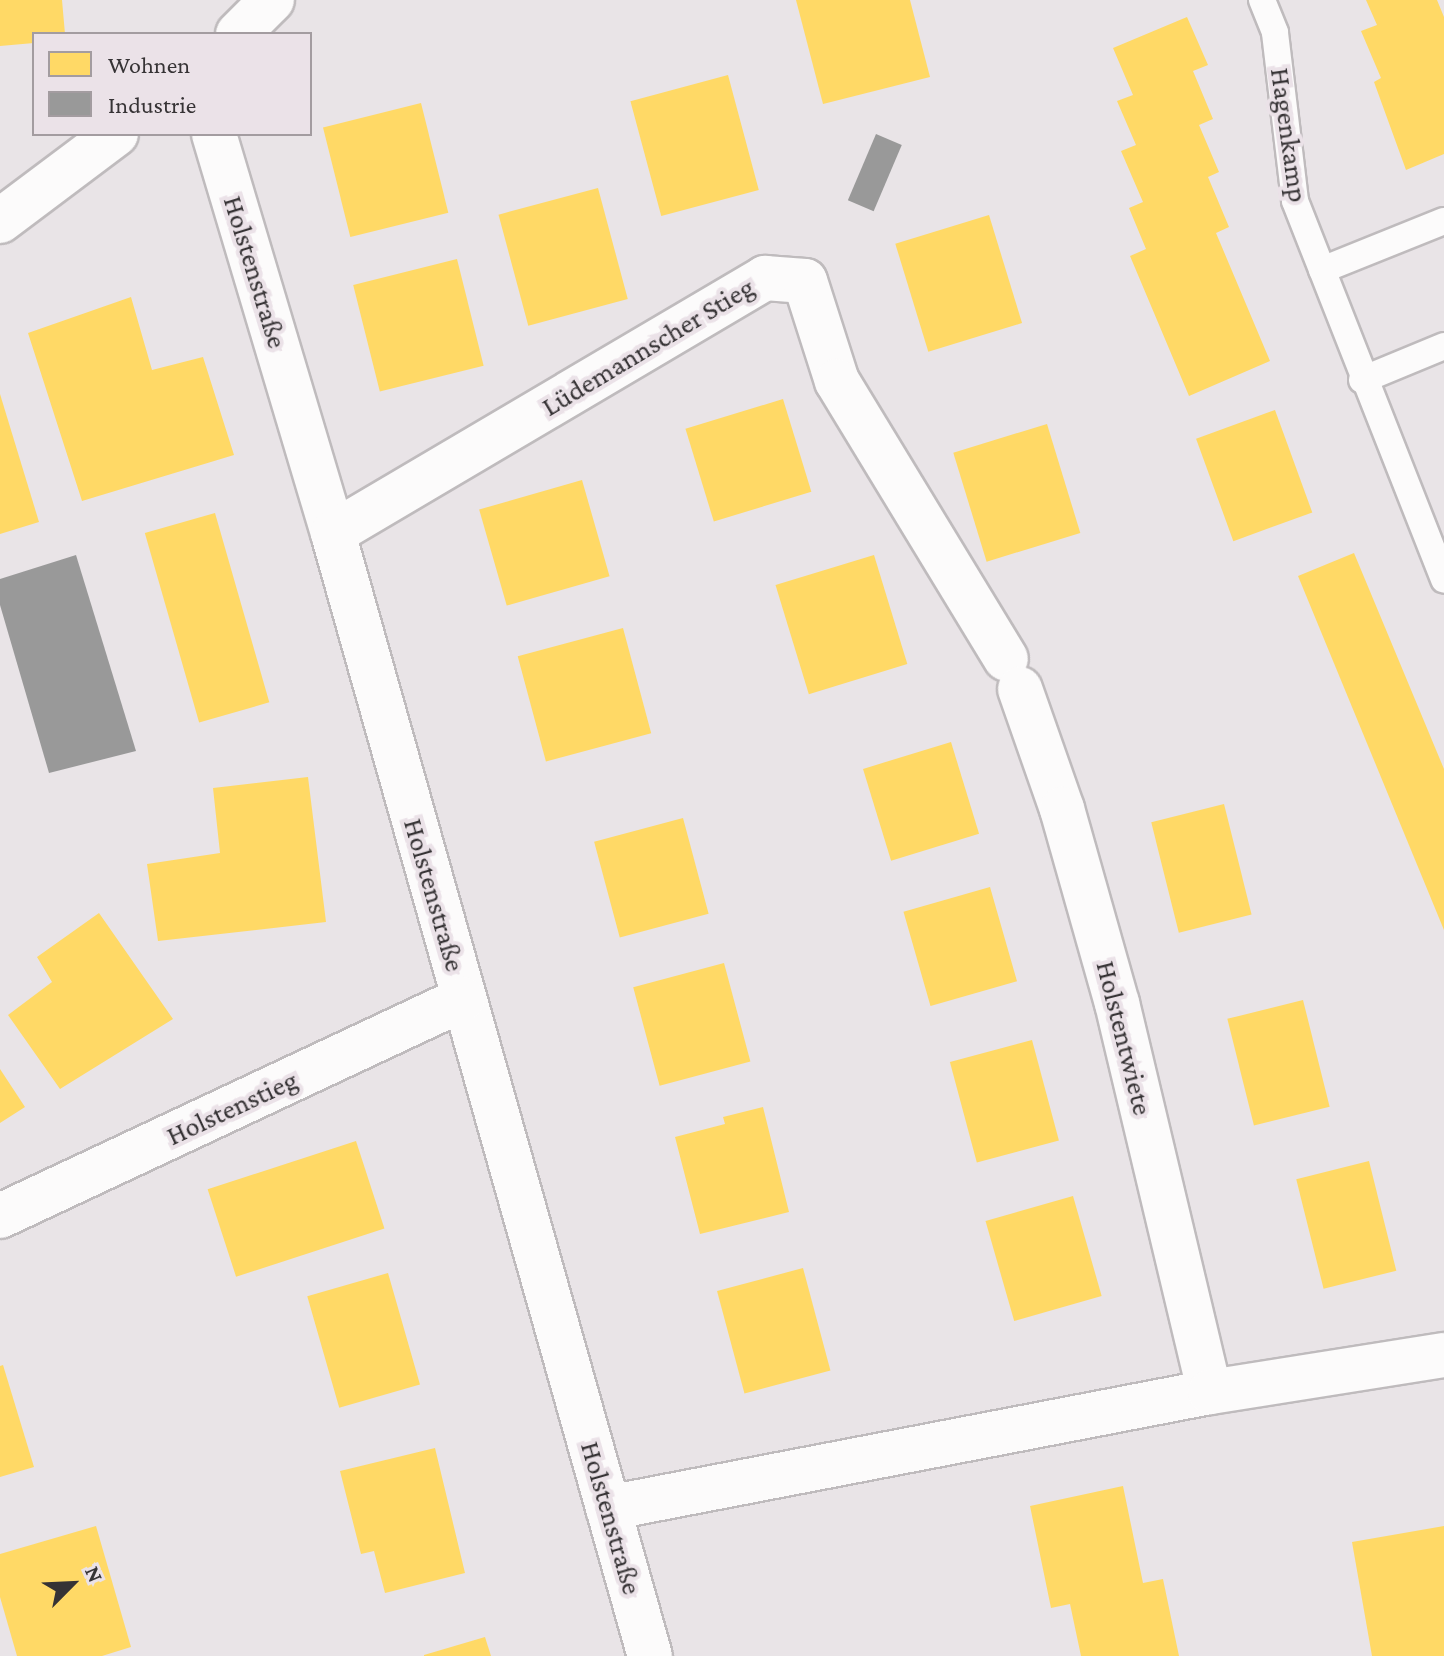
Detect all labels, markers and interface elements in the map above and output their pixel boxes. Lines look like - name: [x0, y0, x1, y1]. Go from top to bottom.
- legend: [32, 32, 312, 136]
- text: Wohnen: [108, 51, 190, 78]
- street label: Hagenkamp: [1263, 66, 1315, 204]
- text: Industrie: [108, 91, 196, 118]
- street label: Holstenstraße: [216, 192, 294, 352]
- street label: Lüdemannscher Stieg: [536, 270, 760, 424]
- street label: Holstenstraße: [396, 815, 472, 975]
- street label: Holstentwiete: [1089, 957, 1159, 1119]
- street label: Holstenstieg: [161, 1063, 303, 1153]
- street label: Holstenstraße: [573, 1438, 649, 1598]
- north arrow: [32, 1544, 112, 1624]
- text: N: [80, 1562, 109, 1586]

